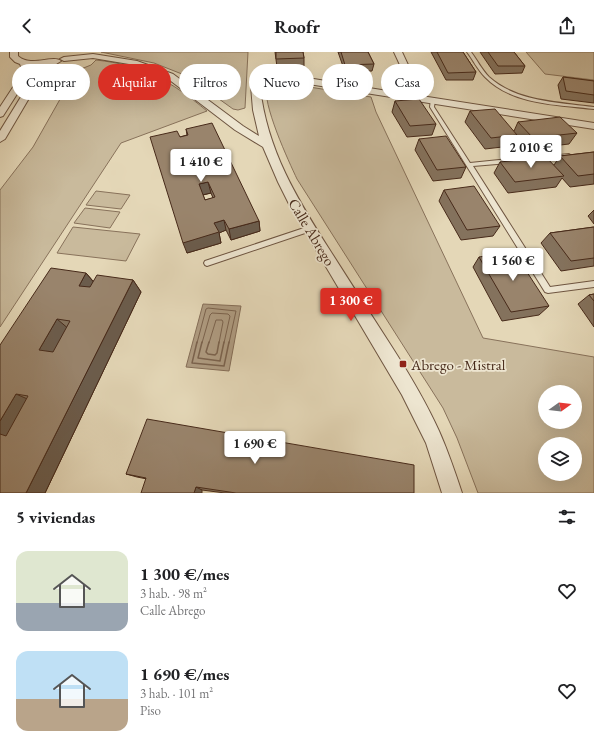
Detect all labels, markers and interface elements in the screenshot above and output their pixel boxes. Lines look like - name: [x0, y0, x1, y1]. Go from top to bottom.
- icon: back: [16, 15, 38, 37]
- text: Roofr: [274, 15, 320, 38]
- icon: share: [556, 15, 578, 37]
- chip: Comprar: [12, 64, 90, 100]
- chip: Alquilar: [98, 64, 171, 100]
- chip: Filtros: [179, 64, 241, 100]
- chip: Nuevo: [249, 64, 314, 100]
- chip: Piso: [322, 64, 373, 100]
- chip: Casa: [381, 64, 434, 100]
- pin: 2 010 €: [494, 135, 568, 169]
- text: 2 010 €: [509, 139, 553, 156]
- pin: 1 410 €: [164, 149, 238, 183]
- text: 1 410 €: [179, 153, 223, 170]
- street label: Calle Abrego: [284, 195, 340, 269]
- pin: 1 560 €: [476, 248, 550, 282]
- text: 1 560 €: [491, 252, 535, 269]
- pin: 1 300 €: [314, 288, 388, 322]
- text: 1 300 €: [329, 292, 373, 309]
- place label: Abrego - Mistral: [410, 355, 506, 374]
- marker: Abrego - Mistral: [398, 359, 408, 369]
- north arrow: [538, 385, 582, 429]
- map controls: [538, 385, 582, 481]
- pin: 1 690 €: [218, 431, 292, 465]
- text: 1 690 €: [233, 435, 277, 452]
- button: layers: [538, 437, 582, 481]
- text: 5 viviendas: [16, 506, 95, 528]
- icon: filters: [556, 506, 578, 528]
- text: 1 300 €/mes: [140, 563, 229, 585]
- icon: home: [48, 567, 96, 615]
- icon: heart: [556, 580, 578, 602]
- text: 3 hab. · 98 m²: [140, 585, 207, 602]
- text: Calle Abrego: [140, 602, 206, 619]
- text: 1 690 €/mes: [140, 663, 229, 685]
- icon: home: [48, 667, 96, 715]
- icon: heart: [556, 680, 578, 702]
- text: 3 hab. · 101 m²: [140, 685, 213, 702]
- text: Piso: [140, 702, 161, 719]

